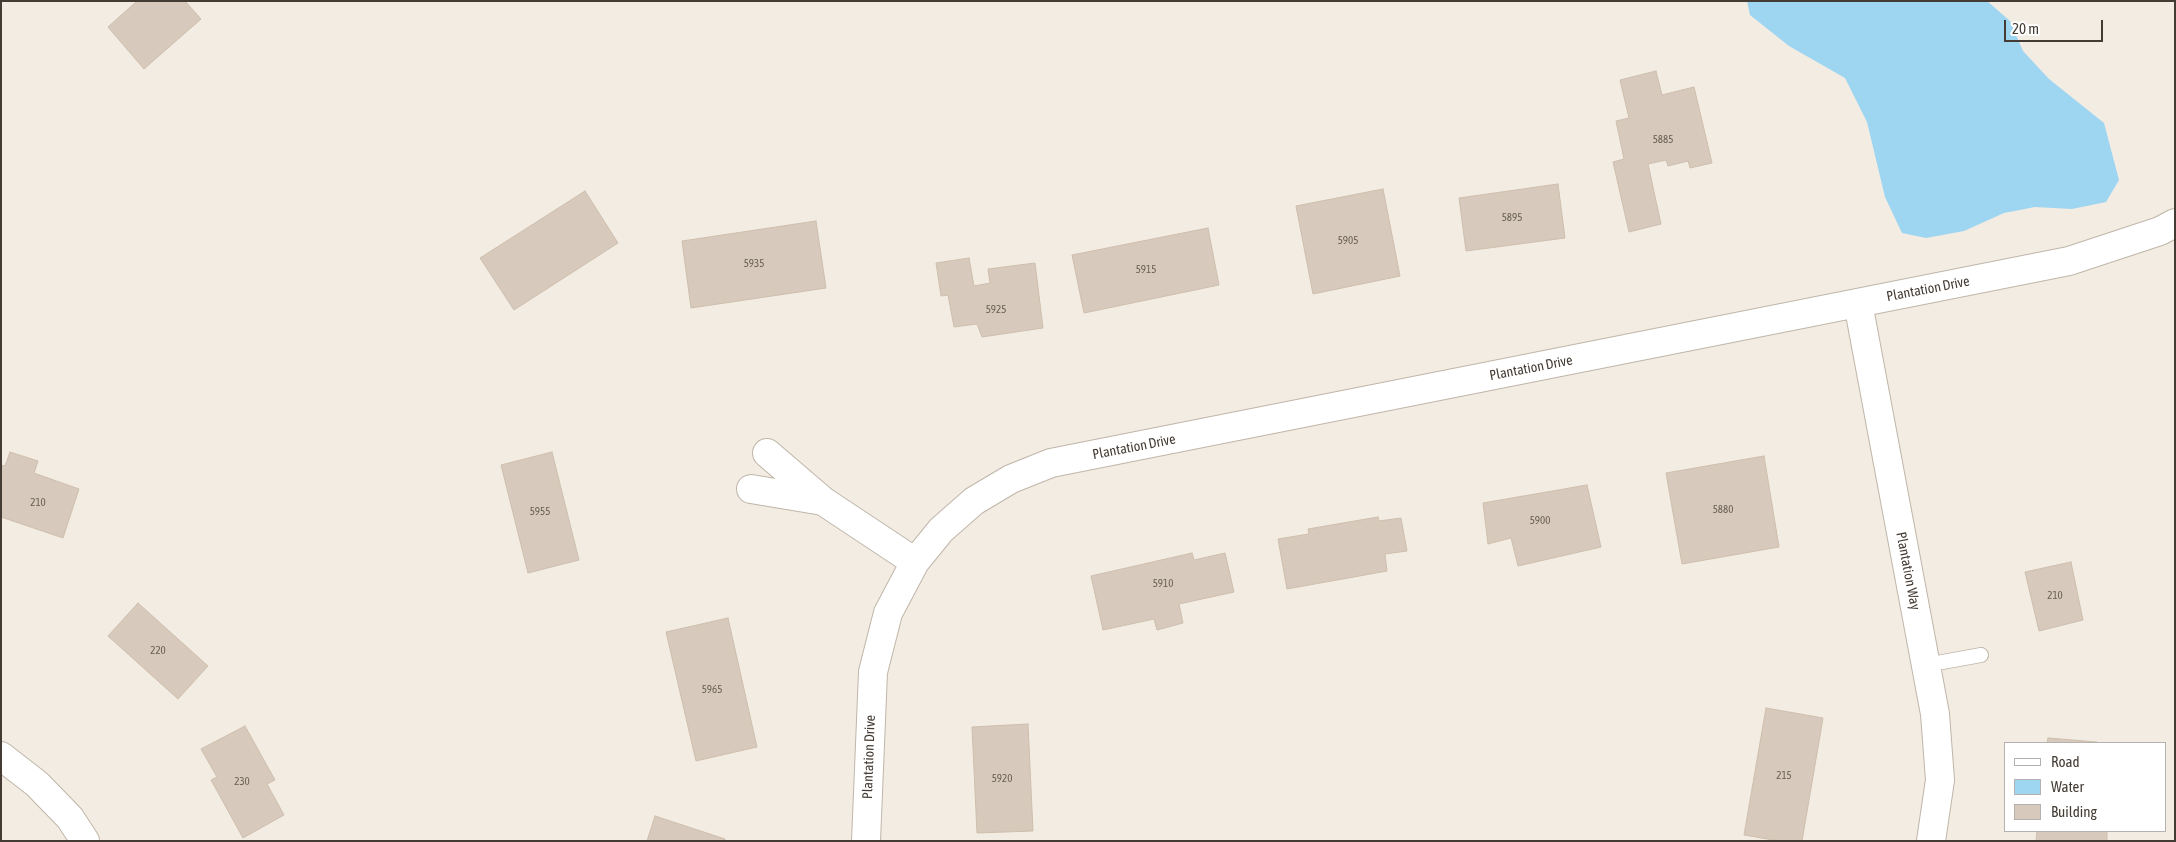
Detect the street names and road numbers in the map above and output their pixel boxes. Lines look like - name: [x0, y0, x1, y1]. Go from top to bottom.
- street label: Plantation Drive: [1885, 273, 1971, 305]
- street label: Plantation Drive: [1488, 352, 1574, 384]
- street label: Plantation Drive: [1091, 431, 1177, 463]
- street label: Plantation Way: [1892, 531, 1924, 611]
- street label: Plantation Drive: [859, 715, 879, 799]

